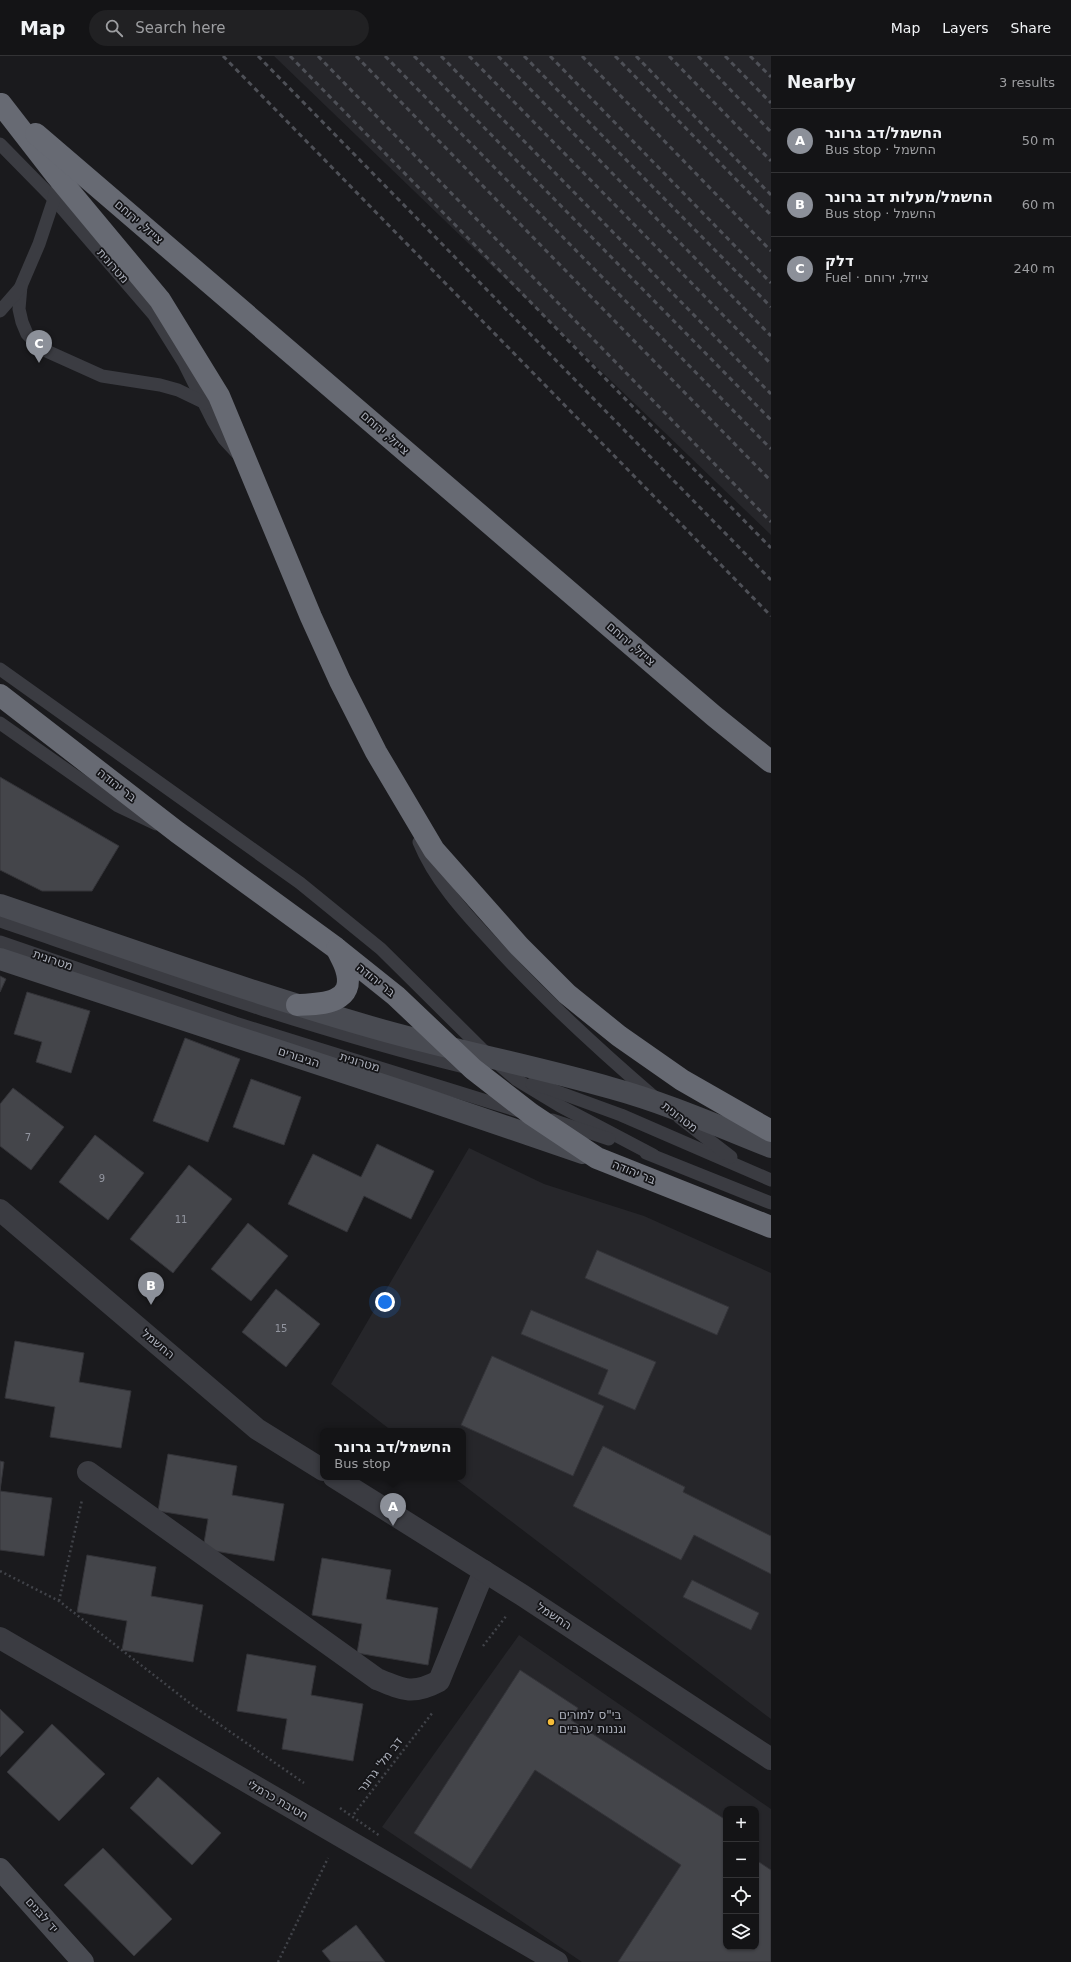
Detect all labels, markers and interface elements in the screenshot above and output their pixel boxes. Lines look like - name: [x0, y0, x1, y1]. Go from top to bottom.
- search box: [89, 10, 369, 46]
- text: Map: [20, 17, 65, 39]
- icon: search: [103, 17, 125, 39]
- text: Search here: [135, 19, 225, 37]
- text: Map: [891, 20, 920, 36]
- text: Layers: [942, 20, 989, 36]
- text: Share: [1011, 20, 1051, 36]
- text: Nearby: [787, 72, 856, 92]
- text: 3 results: [999, 75, 1055, 90]
- text: החשמל/דב גרונר: [825, 124, 942, 142]
- text: A: [795, 133, 805, 148]
- text: 50 m: [1022, 133, 1055, 148]
- text: Bus stop · החשמל: [825, 142, 936, 157]
- text: החשמל/מעלות דב גרונר: [825, 188, 993, 206]
- street label: צייזל, ירוחם: [112, 197, 166, 247]
- text: B: [795, 197, 805, 212]
- text: 60 m: [1022, 197, 1055, 212]
- text: Bus stop · החשמל: [825, 206, 936, 221]
- street label: מטרונית: [94, 246, 132, 286]
- text: דלק: [825, 252, 854, 270]
- text: C: [795, 261, 805, 276]
- text: 240 m: [1013, 261, 1055, 276]
- text: Fuel · צייזל, ירוחם: [825, 270, 929, 285]
- pin: C: [26, 330, 52, 363]
- street label: צייזל, ירוחם: [358, 408, 412, 458]
- street label: צייזל, ירוחם: [604, 619, 658, 669]
- street label: בר יהודה: [95, 765, 139, 805]
- street label: מטרונית: [31, 947, 75, 973]
- street label: בר יהודה: [354, 960, 398, 1000]
- street label: הגיבורים: [276, 1044, 322, 1070]
- street label: מטרונית: [338, 1049, 382, 1075]
- street label: מטרונית: [659, 1099, 701, 1135]
- house number: 7: [25, 1132, 31, 1143]
- street label: בר יהודה: [610, 1157, 658, 1187]
- house number: 9: [99, 1173, 105, 1184]
- house number: 11: [175, 1214, 187, 1225]
- pin: B: [138, 1272, 164, 1305]
- your location: [375, 1292, 395, 1312]
- house number: 15: [275, 1323, 287, 1334]
- street label: החשמל: [139, 1326, 177, 1362]
- popup: [320, 1428, 466, 1480]
- text: החשמל/דב גרונר: [334, 1438, 452, 1456]
- text: Bus stop: [334, 1456, 390, 1471]
- pin: A: [380, 1493, 406, 1526]
- street label: החשמל: [534, 1599, 574, 1633]
- place label: בי"ס למורים וגננות ערביים: [559, 1708, 626, 1736]
- marker: בי"ס למורים וגננות ערביים: [546, 1717, 556, 1727]
- street label: דב מל' גרונר: [355, 1734, 406, 1796]
- street label: חטיבת כרמלי: [245, 1777, 311, 1823]
- map controls: [723, 1806, 759, 1950]
- button: +: [723, 1806, 759, 1842]
- button: −: [723, 1842, 759, 1878]
- button: locate: [723, 1878, 759, 1914]
- street label: יד לבנים: [23, 1895, 61, 1935]
- button: layers: [723, 1914, 759, 1950]

